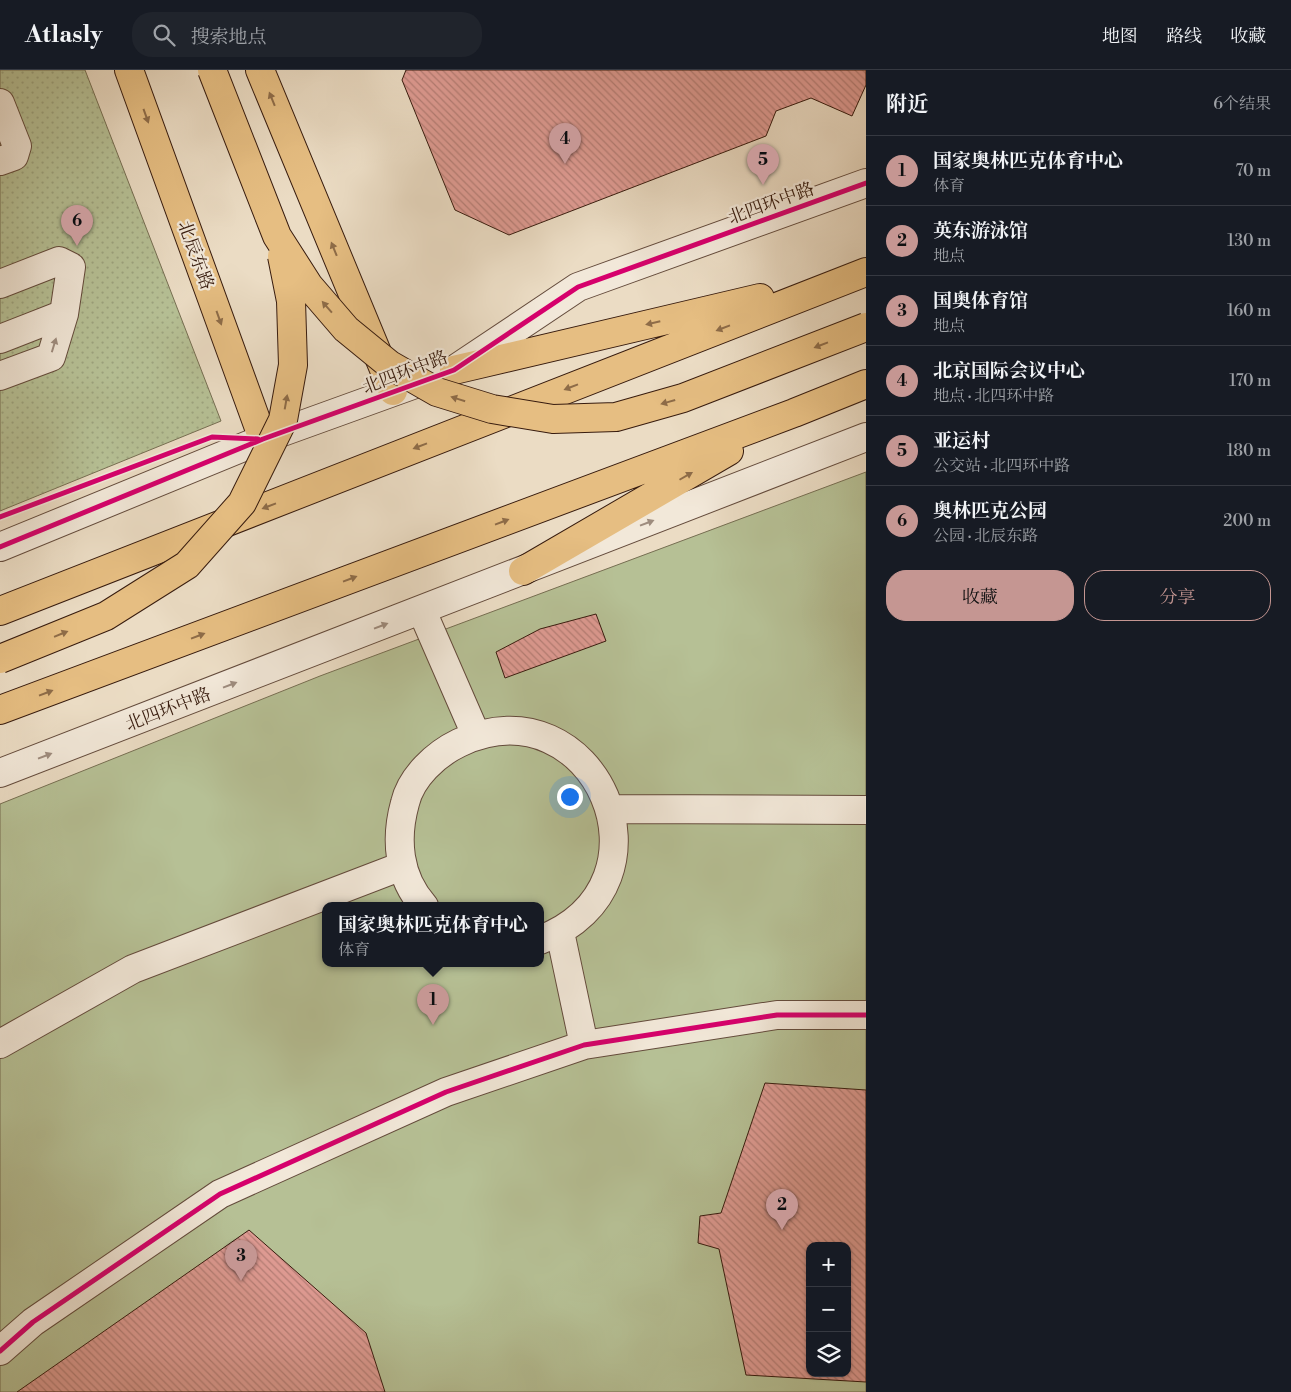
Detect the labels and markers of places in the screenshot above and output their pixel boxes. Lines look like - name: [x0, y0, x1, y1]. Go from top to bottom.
- pin: 4: [549, 123, 581, 164]
- pin: 5: [747, 144, 779, 185]
- pin: 6: [61, 205, 93, 246]
- pin: 1: [417, 984, 449, 1025]
- pin: 2: [766, 1189, 798, 1230]
- pin: 3: [225, 1240, 257, 1281]

